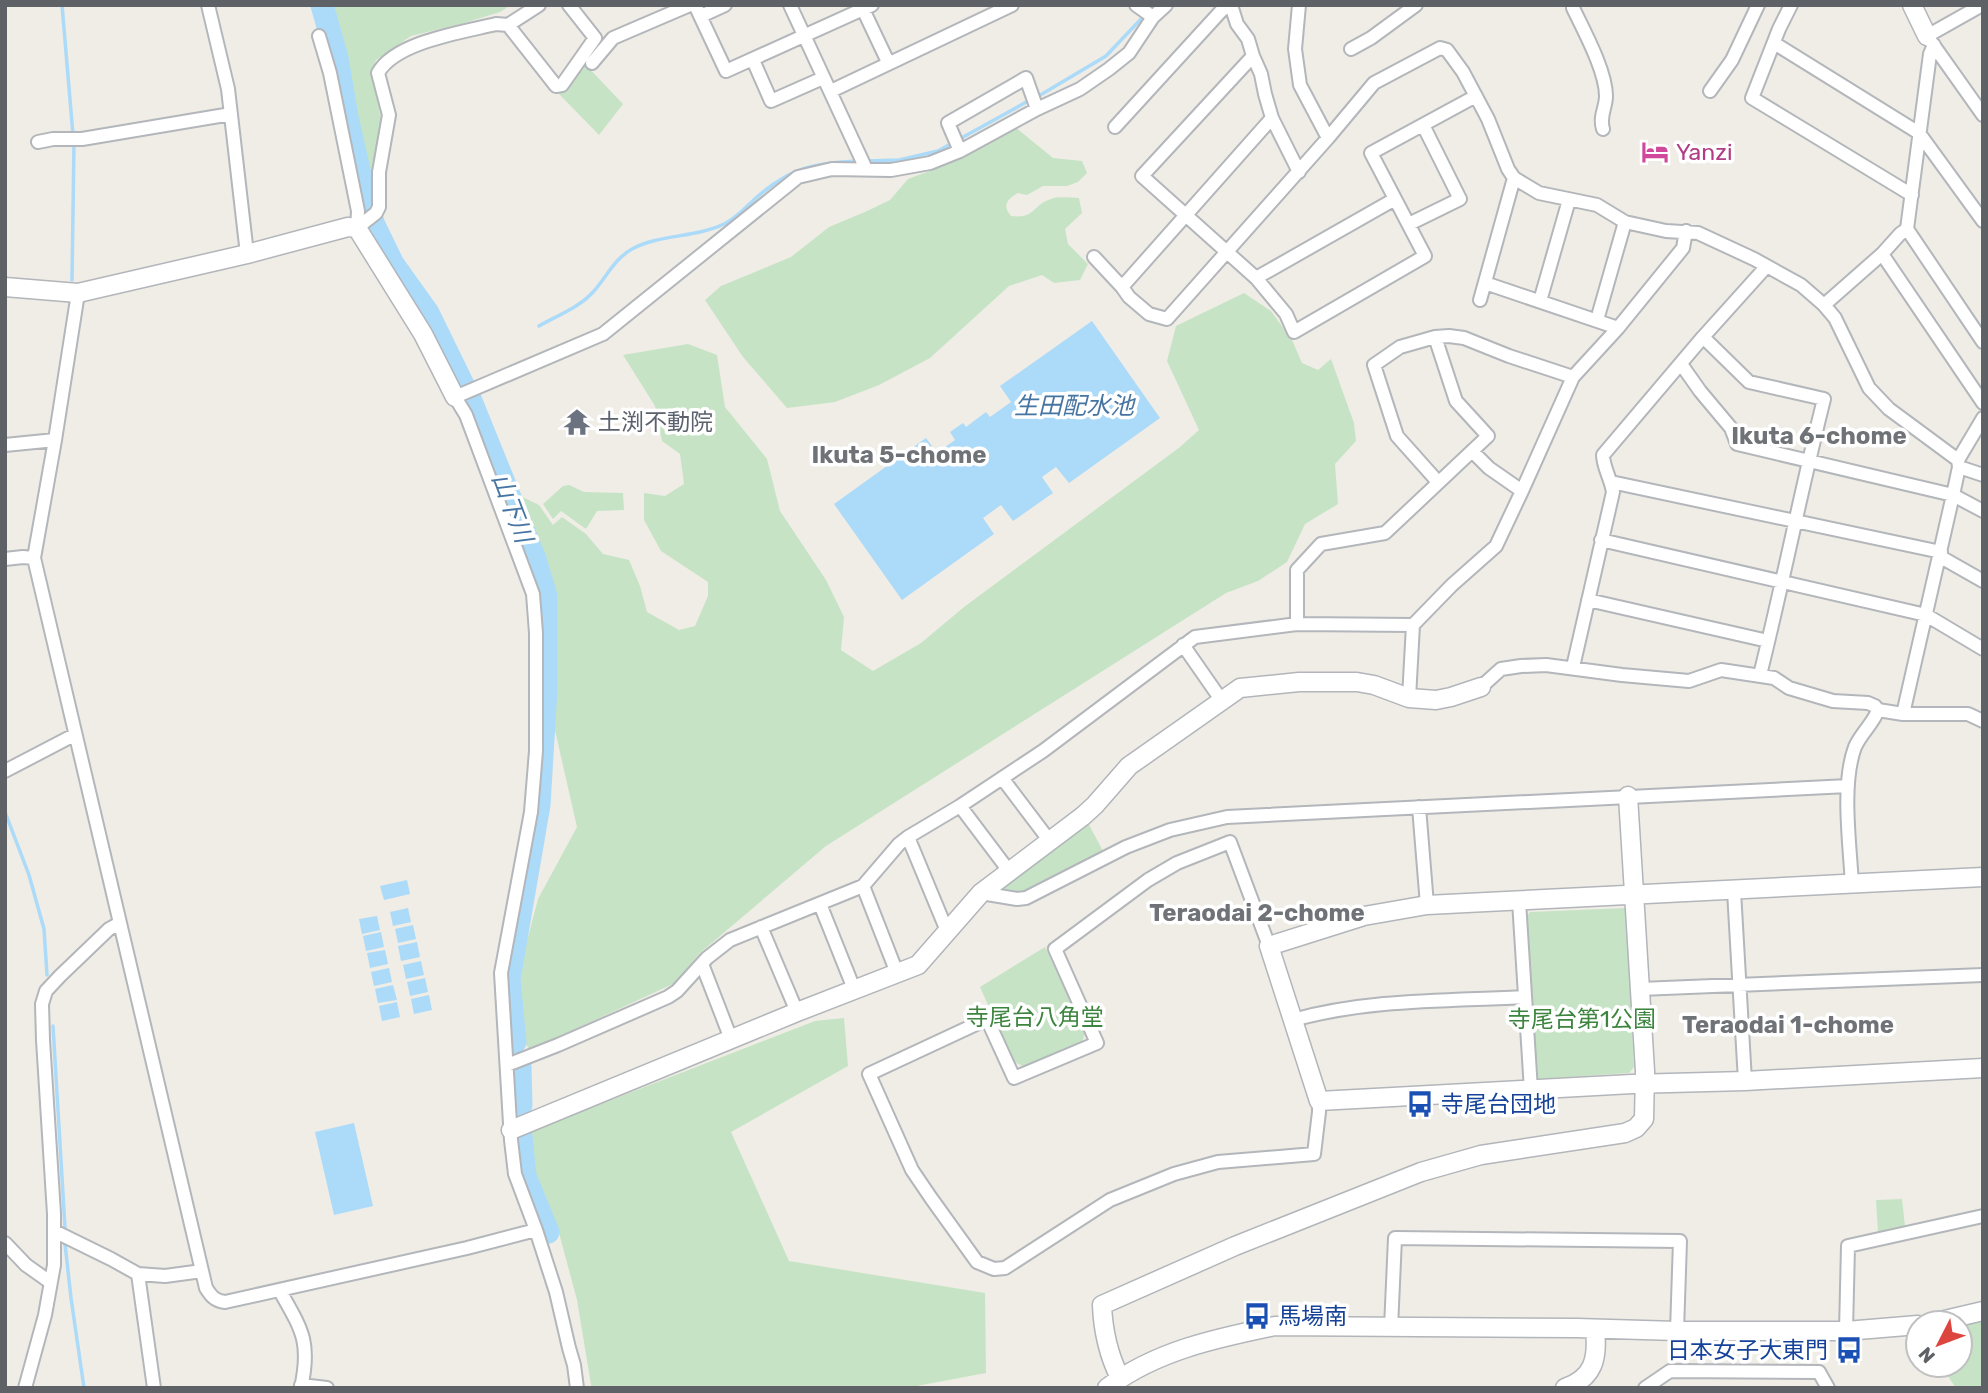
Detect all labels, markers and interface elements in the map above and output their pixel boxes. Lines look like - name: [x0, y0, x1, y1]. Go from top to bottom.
- hotel icon: Yanzi: [1640, 137, 1670, 167]
- place label: Yanzi: [1676, 138, 1733, 166]
- water label: 生田配水池: [1014, 392, 1136, 420]
- temple icon: 土渕不動院: [562, 407, 592, 437]
- place label: 土渕不動院: [598, 408, 713, 436]
- district label: Ikuta 6-chome: [1731, 422, 1907, 450]
- district label: Ikuta 5-chome: [811, 441, 987, 469]
- water label: 山下川: [486, 469, 539, 549]
- district label: Teraodai 2-chome: [1149, 899, 1365, 927]
- park label: 寺尾台八角堂: [966, 1003, 1104, 1031]
- park label: 寺尾台第1公園: [1508, 1005, 1656, 1033]
- district label: Teraodai 1-chome: [1682, 1011, 1894, 1039]
- bus stop icon: 寺尾台団地: [1405, 1089, 1435, 1119]
- place label: 寺尾台団地: [1441, 1090, 1556, 1118]
- bus stop icon: 馬場南: [1242, 1301, 1272, 1331]
- place label: 馬場南: [1278, 1302, 1347, 1330]
- north arrow: [1904, 1309, 1974, 1379]
- bus stop icon: 日本女子大東門: [1834, 1335, 1864, 1365]
- place label: 日本女子大東門: [1667, 1336, 1828, 1364]
- text: N: [1914, 1342, 1940, 1368]

